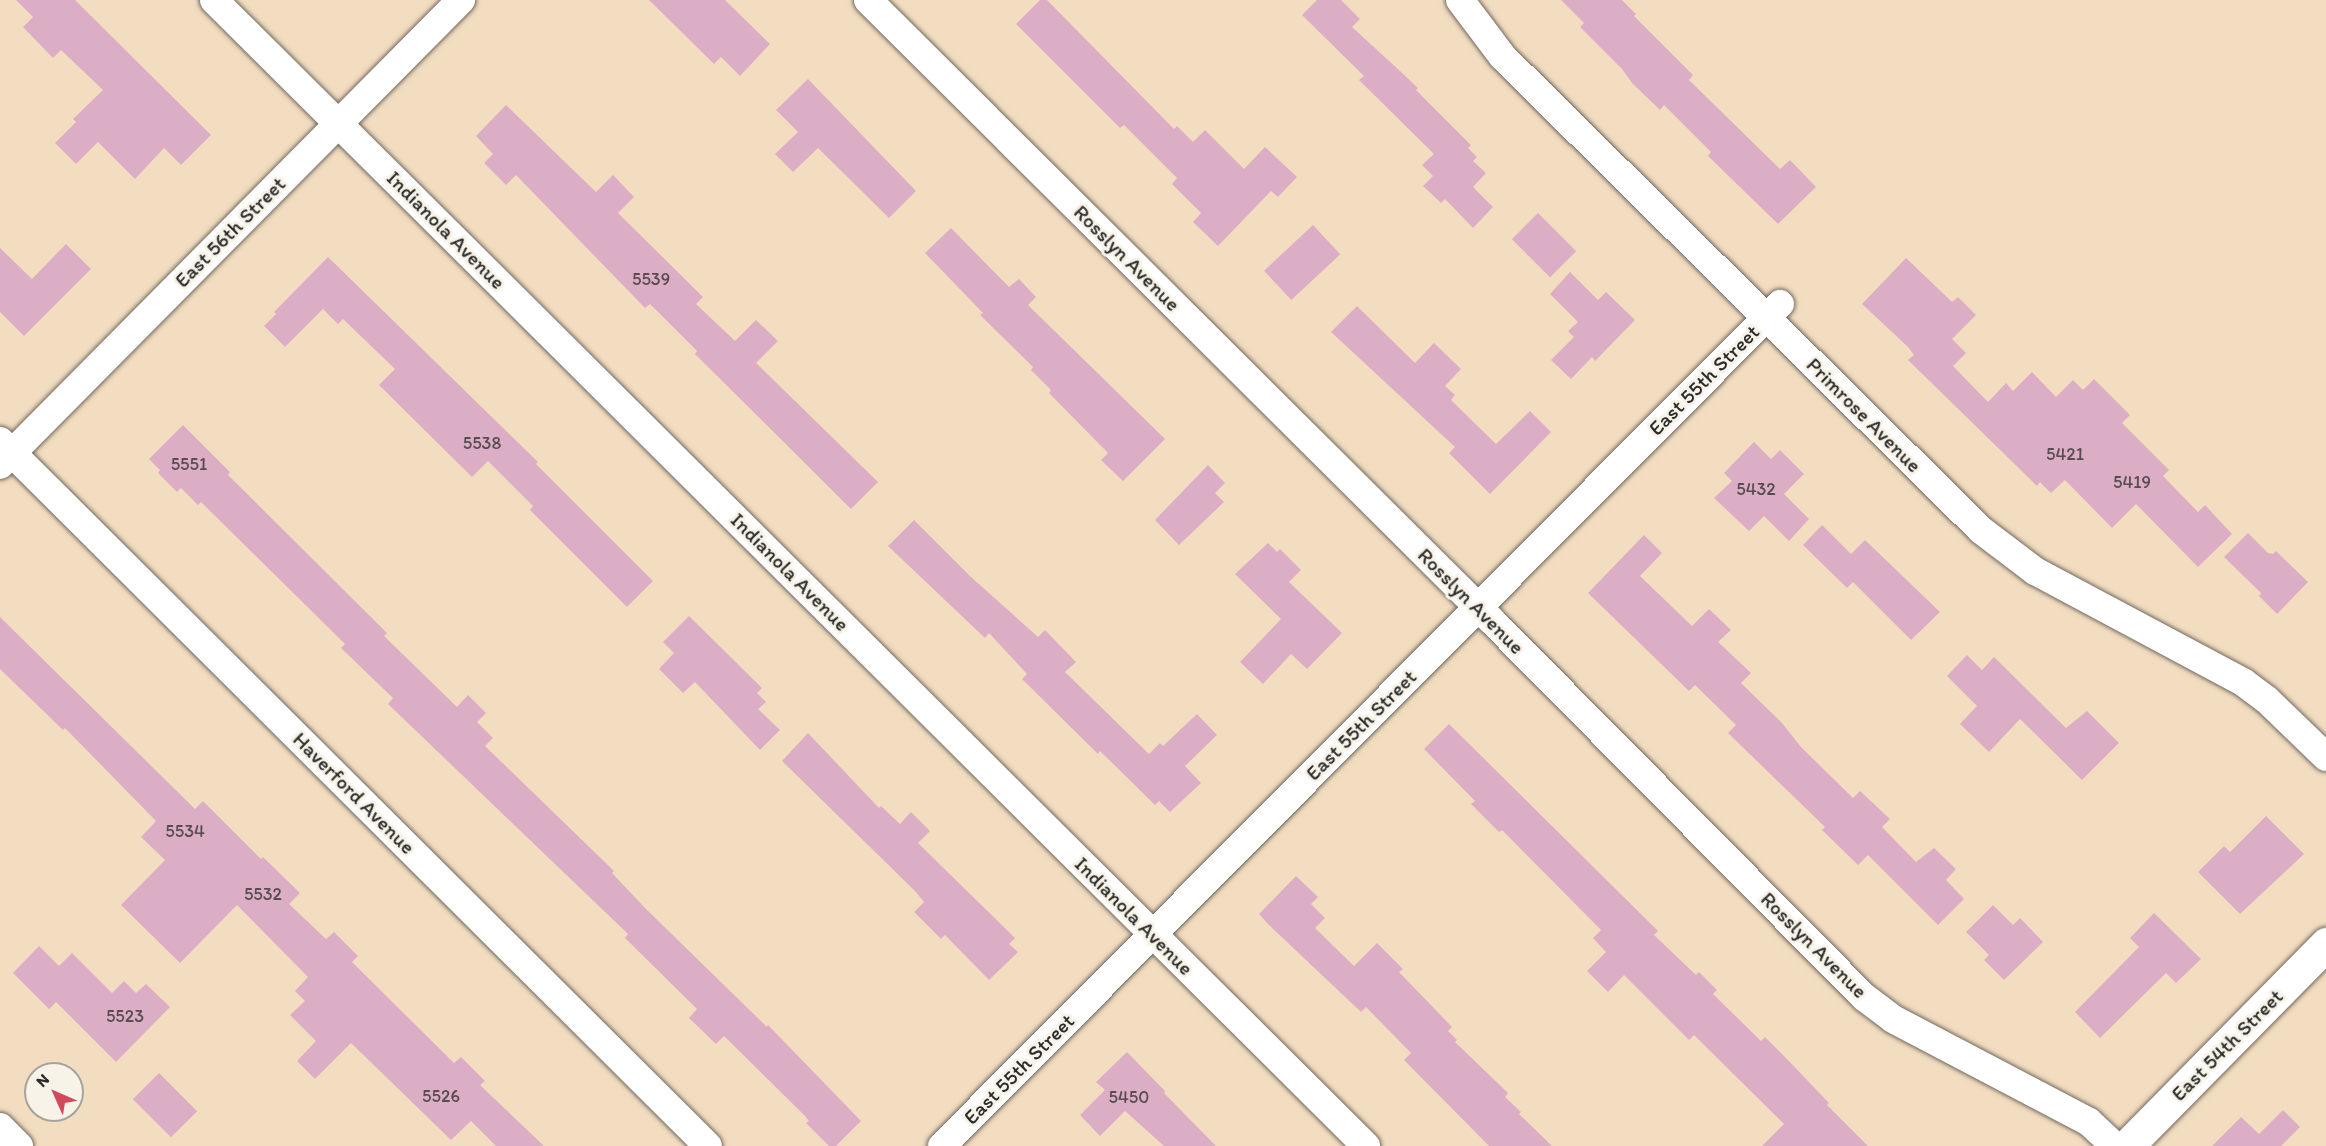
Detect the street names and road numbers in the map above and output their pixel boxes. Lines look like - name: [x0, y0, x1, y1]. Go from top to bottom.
- street label: Indianola Avenue: [382, 166, 510, 294]
- street label: East 56th Street: [170, 172, 290, 292]
- street label: Rosslyn Avenue: [1069, 200, 1185, 316]
- street label: East 55th Street: [1644, 320, 1764, 440]
- street label: Primrose Avenue: [1802, 353, 1926, 477]
- street label: Indianola Avenue: [726, 508, 854, 636]
- street label: Rosslyn Avenue: [1413, 543, 1529, 659]
- street label: East 55th Street: [1301, 665, 1421, 785]
- street label: Haverford Avenue: [288, 727, 420, 859]
- street label: Indianola Avenue: [1070, 852, 1198, 980]
- street label: Rosslyn Avenue: [1756, 887, 1872, 1003]
- street label: East 54th Street: [2166, 984, 2288, 1106]
- street label: East 55th Street: [959, 1009, 1079, 1129]

